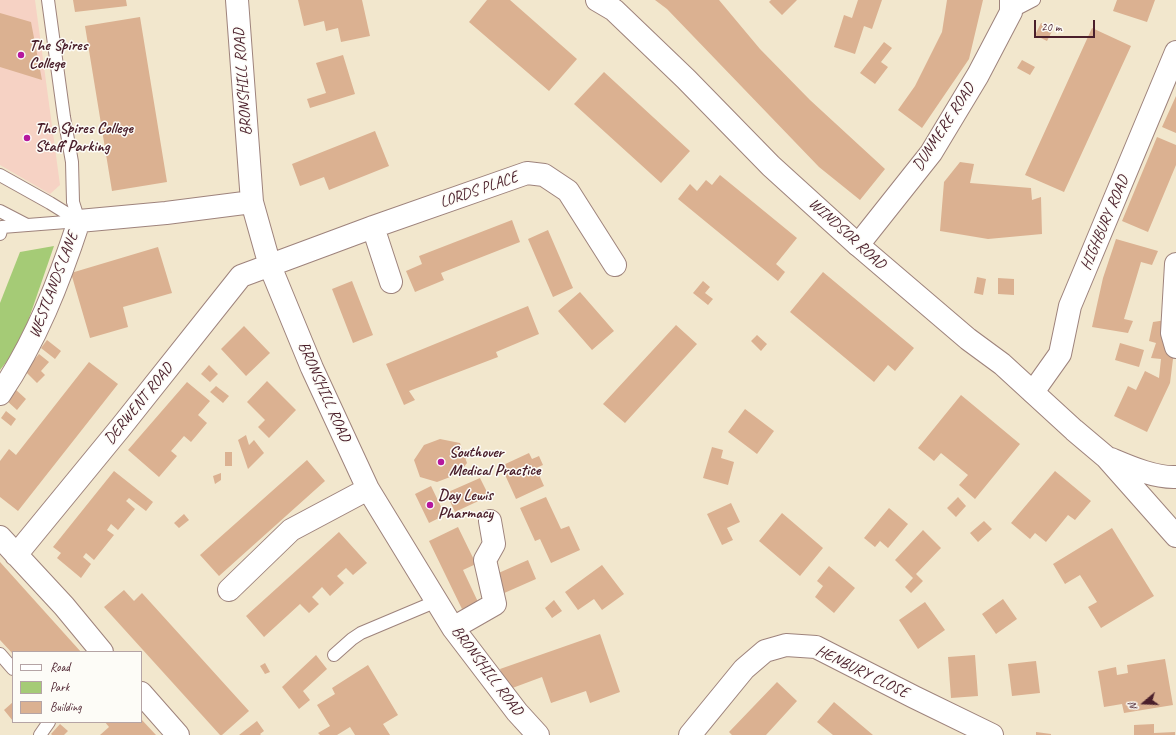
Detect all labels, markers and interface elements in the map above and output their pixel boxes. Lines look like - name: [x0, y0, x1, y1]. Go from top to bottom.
- scale bar: [1036, 12, 1097, 38]
- text: 20 m: [1041, 19, 1061, 35]
- street label: BRONSHILL ROAD: [230, 28, 256, 136]
- place label: The Spires College: [29, 36, 87, 74]
- marker: The Spires College: [16, 50, 26, 60]
- street label: DUNMERE ROAD: [909, 80, 979, 174]
- place label: The Spires College Staff Parking: [35, 119, 133, 157]
- marker: The Spires College Staff Parking: [22, 133, 32, 143]
- street label: LORDS PLACE: [437, 168, 521, 212]
- street label: HIGHBURY ROAD: [1076, 173, 1134, 273]
- street label: WINDSOR ROAD: [804, 194, 890, 274]
- street label: WESTLANDS LANE: [25, 229, 83, 341]
- street label: BRONSHILL ROAD: [293, 339, 355, 445]
- street label: DERWENT ROAD: [100, 360, 178, 448]
- place label: Southover Medical Practice: [449, 443, 540, 481]
- marker: Southover Medical Practice: [436, 457, 446, 467]
- place label: Day Lewis Pharmacy: [438, 486, 493, 524]
- marker: Day Lewis Pharmacy: [425, 500, 435, 510]
- street label: BRONSHILL ROAD: [447, 622, 527, 720]
- street label: HENBURY CLOSE: [812, 641, 912, 703]
- legend: [12, 651, 142, 723]
- text: Road: [50, 659, 70, 675]
- text: Park: [50, 679, 69, 695]
- north arrow: [1124, 683, 1164, 723]
- text: Building: [50, 699, 82, 715]
- text: N: [1125, 701, 1140, 712]

